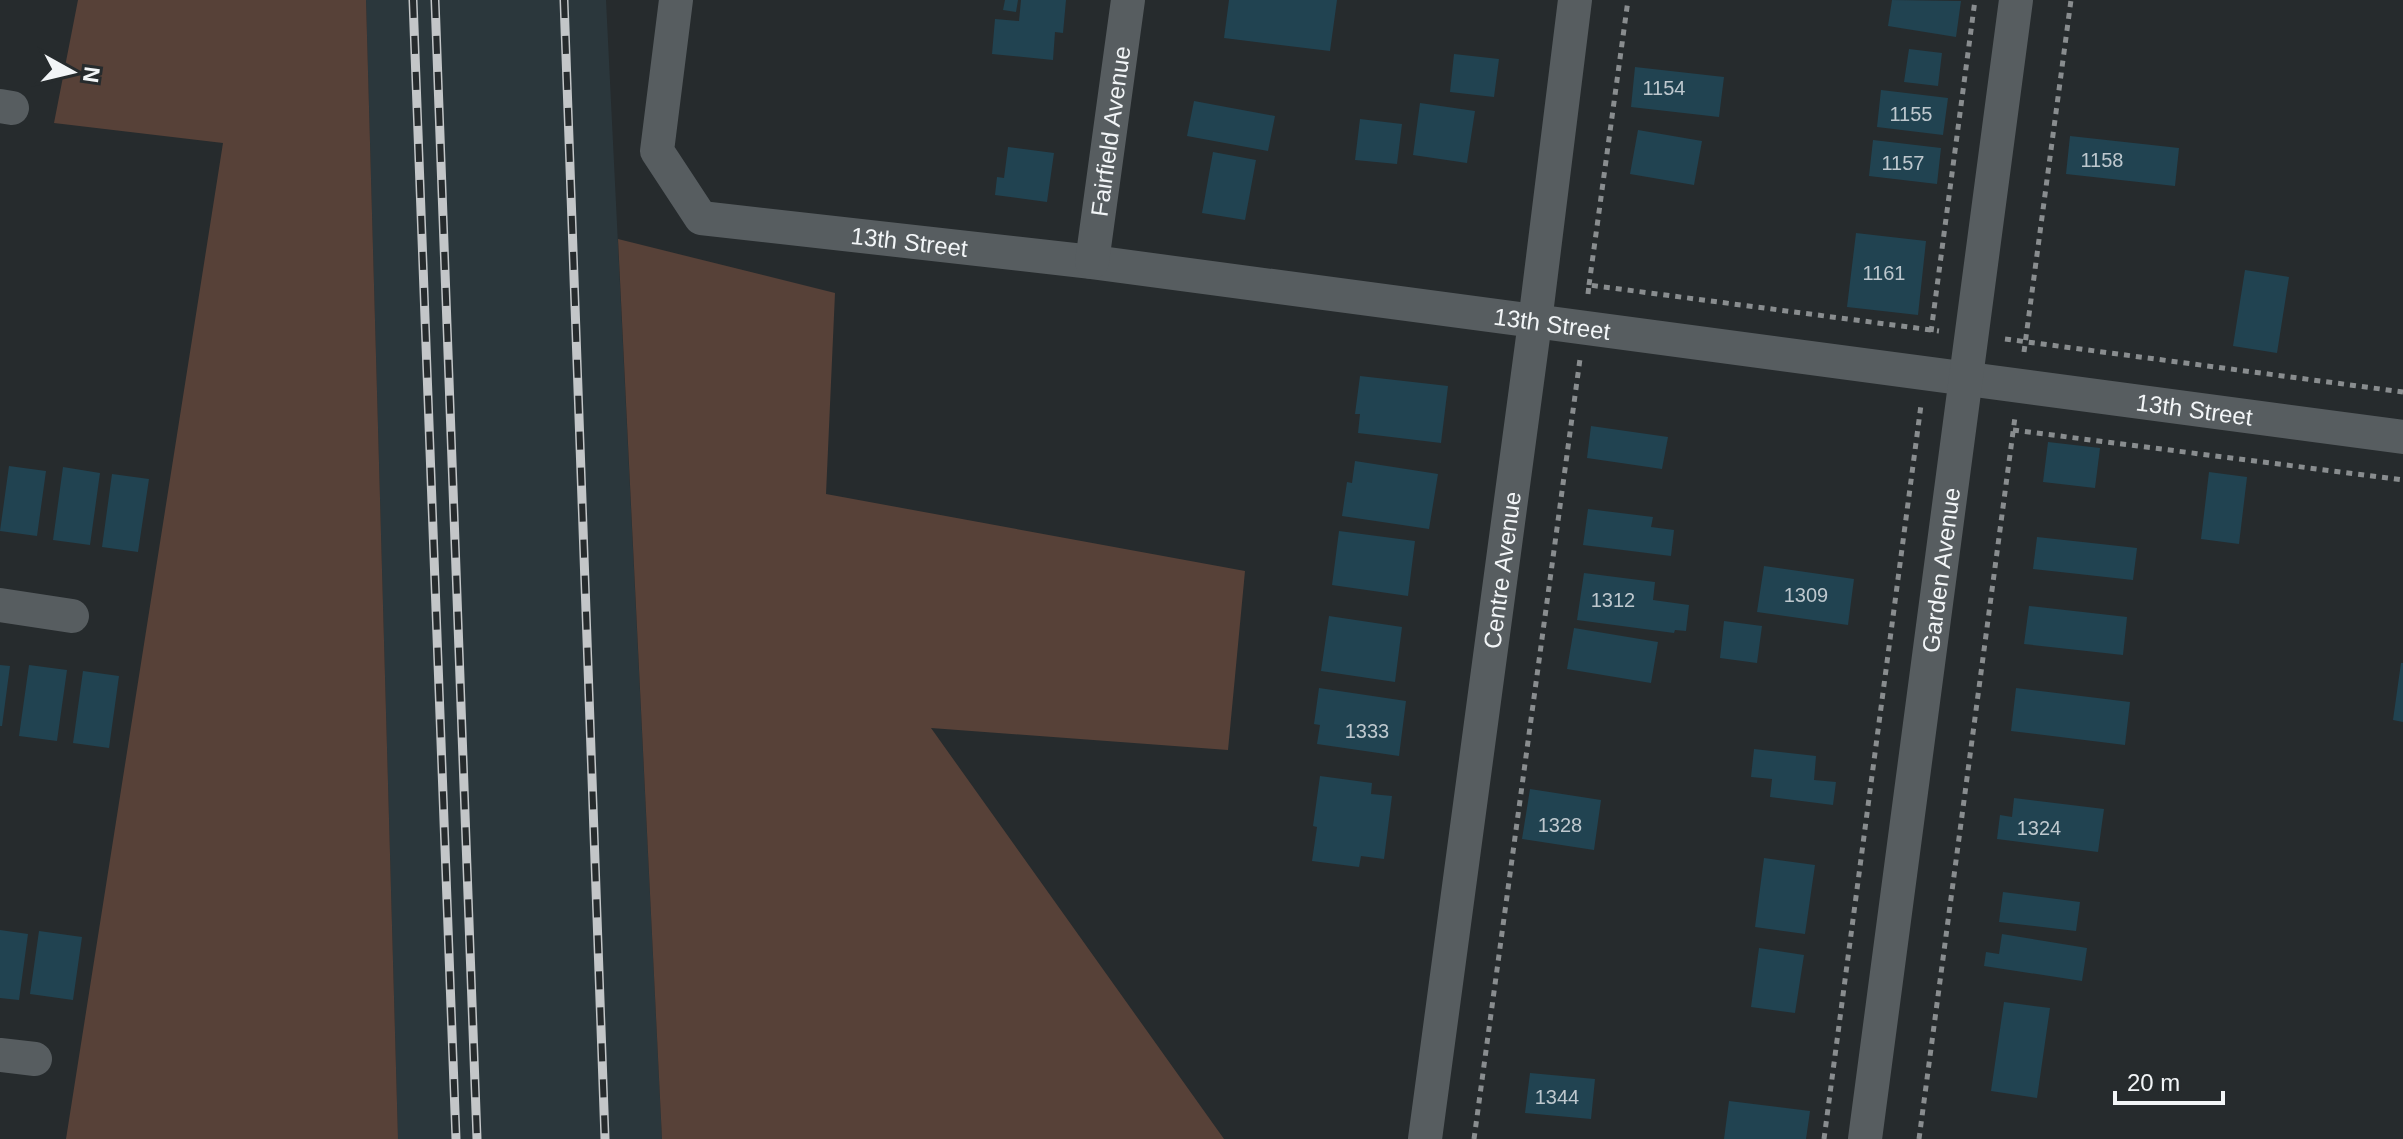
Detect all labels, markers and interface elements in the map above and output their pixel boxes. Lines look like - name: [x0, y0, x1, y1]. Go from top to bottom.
- north arrow: [32, 32, 112, 112]
- street label: Fairfield Avenue: [1085, 44, 1135, 218]
- text: N: [78, 65, 105, 84]
- house number: 1154: [1642, 77, 1686, 99]
- house number: 1155: [1889, 103, 1933, 125]
- house number: 1158: [2080, 149, 2124, 171]
- house number: 1157: [1881, 152, 1925, 174]
- street label: 13th Street: [849, 221, 970, 261]
- house number: 1161: [1862, 262, 1906, 284]
- street label: 13th Street: [1492, 302, 1612, 345]
- street label: 13th Street: [2134, 388, 2255, 430]
- street label: Garden Avenue: [1916, 486, 1965, 654]
- street label: Centre Avenue: [1478, 490, 1526, 650]
- house number: 1309: [1784, 584, 1828, 606]
- house number: 1312: [1591, 589, 1635, 611]
- house number: 1333: [1345, 720, 1389, 742]
- house number: 1328: [1538, 814, 1582, 836]
- house number: 1324: [2017, 817, 2061, 839]
- scale bar: [2115, 1055, 2223, 1105]
- text: 20 m: [2127, 1069, 2180, 1096]
- house number: 1344: [1535, 1086, 1579, 1108]

